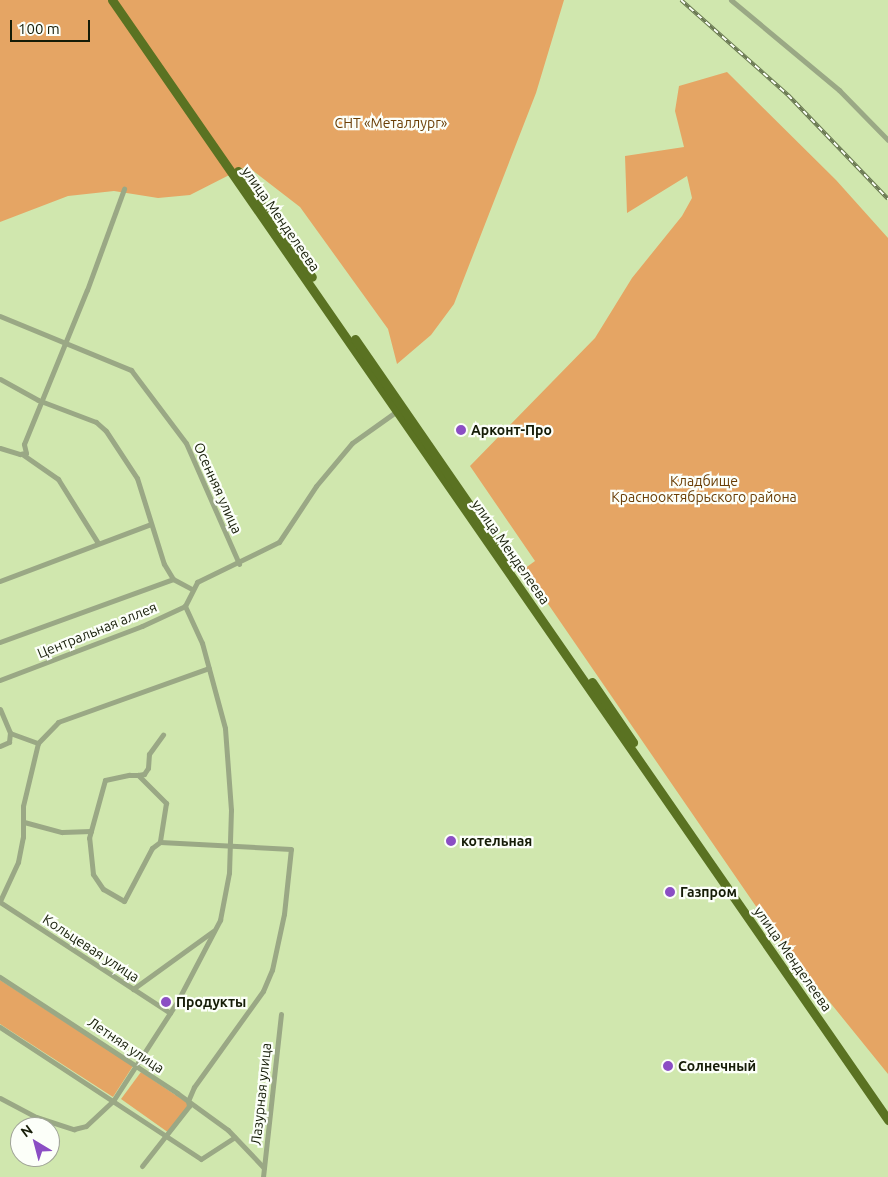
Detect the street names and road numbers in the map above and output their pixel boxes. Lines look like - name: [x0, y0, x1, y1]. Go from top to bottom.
- street label: улица Менделеева: [239, 163, 323, 275]
- street label: Осенняя улица: [190, 440, 246, 536]
- street label: улица Менделеева: [469, 496, 553, 608]
- street label: Центральная аллея: [35, 598, 159, 662]
- street label: улица Менделеева: [751, 903, 835, 1015]
- street label: Кольцевая улица: [40, 911, 142, 985]
- street label: Летняя улица: [85, 1013, 167, 1077]
- street label: Лазурная улица: [247, 1042, 275, 1146]

